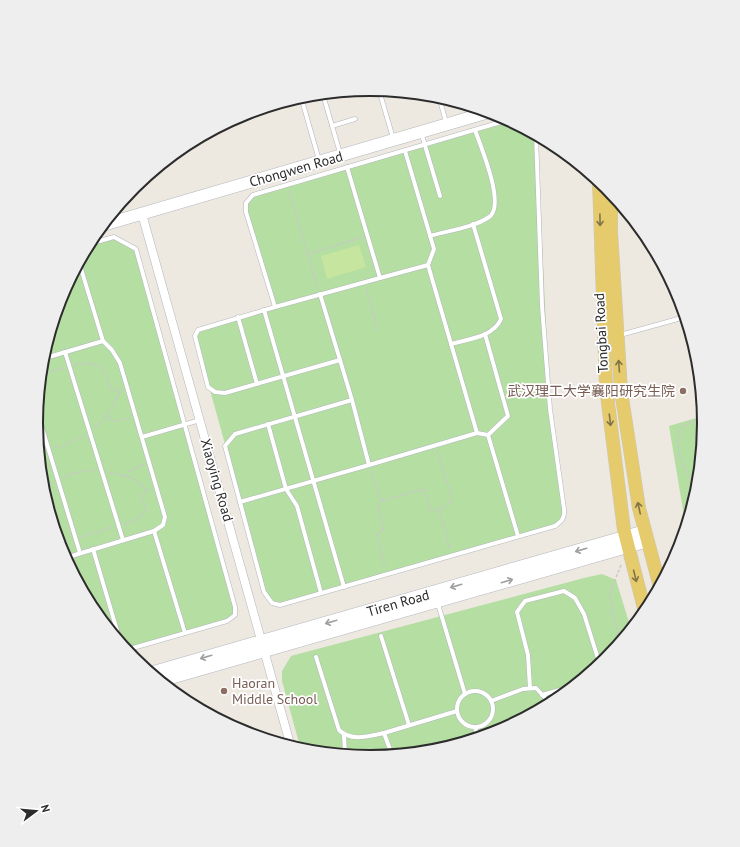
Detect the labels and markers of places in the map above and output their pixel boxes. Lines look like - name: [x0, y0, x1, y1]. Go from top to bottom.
- place label: 武汉理工大学襄阳研究生院: [507, 382, 675, 400]
- marker: 武汉理工大学襄阳研究生院: [678, 386, 688, 396]
- place label: Haoran Middle School: [232, 674, 317, 708]
- marker: Haoran Middle School: [219, 686, 229, 696]

